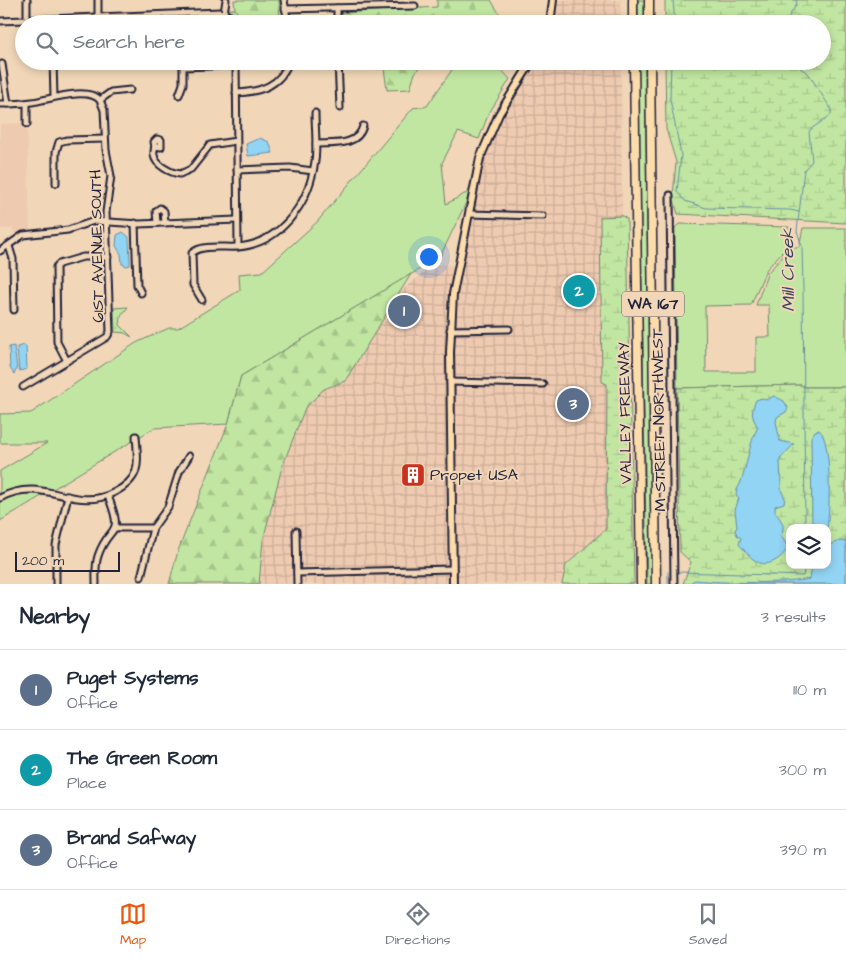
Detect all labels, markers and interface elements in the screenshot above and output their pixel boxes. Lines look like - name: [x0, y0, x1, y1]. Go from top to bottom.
- search box: [15, 15, 831, 70]
- icon: search: [33, 29, 61, 57]
- text: Search here: [73, 29, 185, 56]
- street label: 61ST AVENUE SOUTH: [85, 169, 109, 323]
- water label: Mill Creek: [775, 227, 801, 312]
- your location: [416, 244, 442, 270]
- pin: 2: [563, 272, 595, 310]
- pin: 1: [388, 292, 420, 330]
- road number: WA 167: [622, 292, 684, 316]
- street label: M STREET NORTHWEST: [646, 328, 672, 512]
- street label: VALLEY FREEWAY: [613, 341, 637, 484]
- pin: 3: [557, 385, 589, 423]
- building icon: Propet USA: [400, 462, 426, 488]
- place label: Propet USA: [430, 464, 518, 486]
- map controls: [786, 524, 831, 569]
- button: layers: [786, 524, 831, 569]
- scale bar: [15, 549, 120, 572]
- text: 200 m: [22, 551, 64, 571]
- text: Nearby: [20, 602, 90, 631]
- text: 3 results: [761, 606, 826, 628]
- text: Puget Systems: [67, 665, 199, 692]
- text: 1: [35, 679, 37, 701]
- text: 110 m: [793, 679, 826, 701]
- text: Office: [67, 692, 118, 714]
- text: The Green Room: [67, 745, 217, 772]
- text: 2: [31, 759, 41, 781]
- text: 300 m: [779, 759, 826, 781]
- text: Place: [67, 772, 107, 794]
- text: Brand Safway: [67, 825, 196, 852]
- text: 3: [32, 839, 40, 861]
- text: 390 m: [780, 839, 826, 861]
- text: Office: [67, 852, 118, 874]
- tab: Map: [119, 900, 147, 950]
- tab: Directions: [385, 900, 450, 950]
- tab: Saved: [689, 900, 727, 950]

